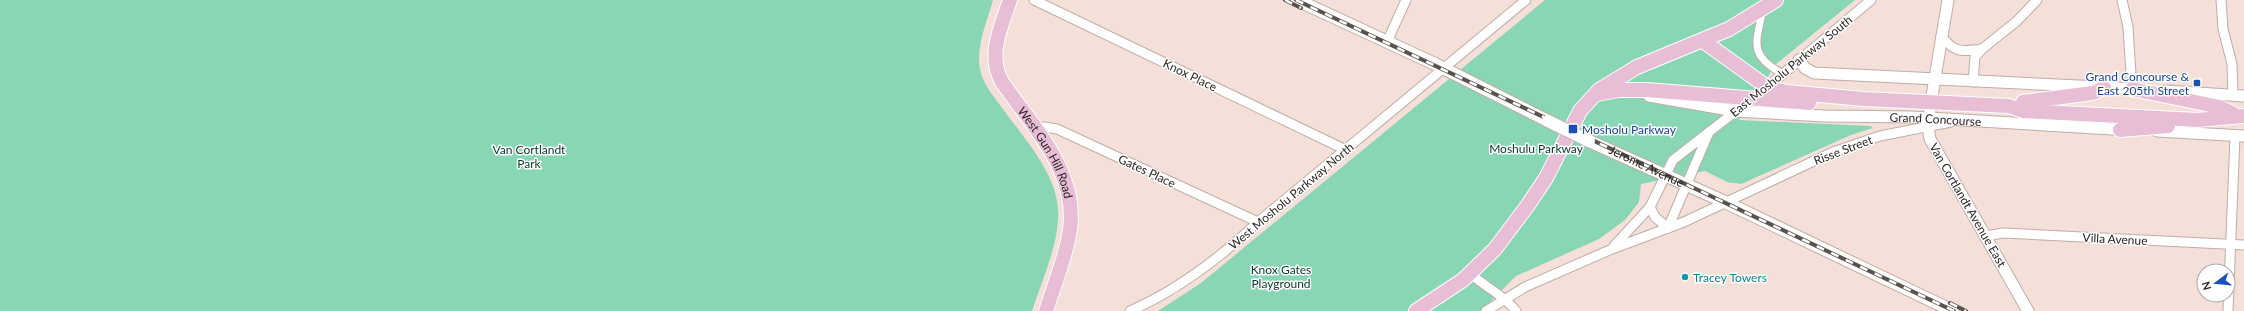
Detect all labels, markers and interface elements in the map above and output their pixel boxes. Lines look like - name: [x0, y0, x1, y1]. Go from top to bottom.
- street label: East Mosholu Parkway South: [1727, 12, 1855, 120]
- street label: Knox Place: [1161, 56, 1219, 94]
- place label: Grand Concourse & East 205th Street: [2086, 69, 2190, 98]
- marker: Grand Concourse & East 205th Street: [2192, 78, 2202, 88]
- street label: West Gun Hill Road: [1015, 103, 1077, 200]
- street label: Grand Concourse: [1890, 109, 1982, 129]
- place label: Mosholu Parkway: [1582, 122, 1677, 137]
- marker: Mosholu Parkway: [1567, 123, 1579, 135]
- street label: Risse Street: [1812, 132, 1875, 168]
- street label: West Mosholu Parkway North: [1225, 139, 1357, 253]
- street label: Van Cortlandt Avenue East: [1926, 140, 2010, 270]
- park label: Moshulu Parkway: [1489, 141, 1584, 156]
- park label: Van Cortlandt Park: [493, 142, 566, 171]
- street label: Jerome Avenue: [1607, 142, 1687, 190]
- street label: Gates Place: [1116, 151, 1178, 191]
- street label: Villa Avenue: [2082, 230, 2148, 248]
- park label: Knox Gates Playground: [1251, 262, 1311, 291]
- north arrow: [2196, 263, 2236, 303]
- place label: Tracey Towers: [1693, 270, 1767, 285]
- marker: Tracey Towers: [1680, 272, 1690, 282]
- text: N: [2198, 280, 2213, 292]

